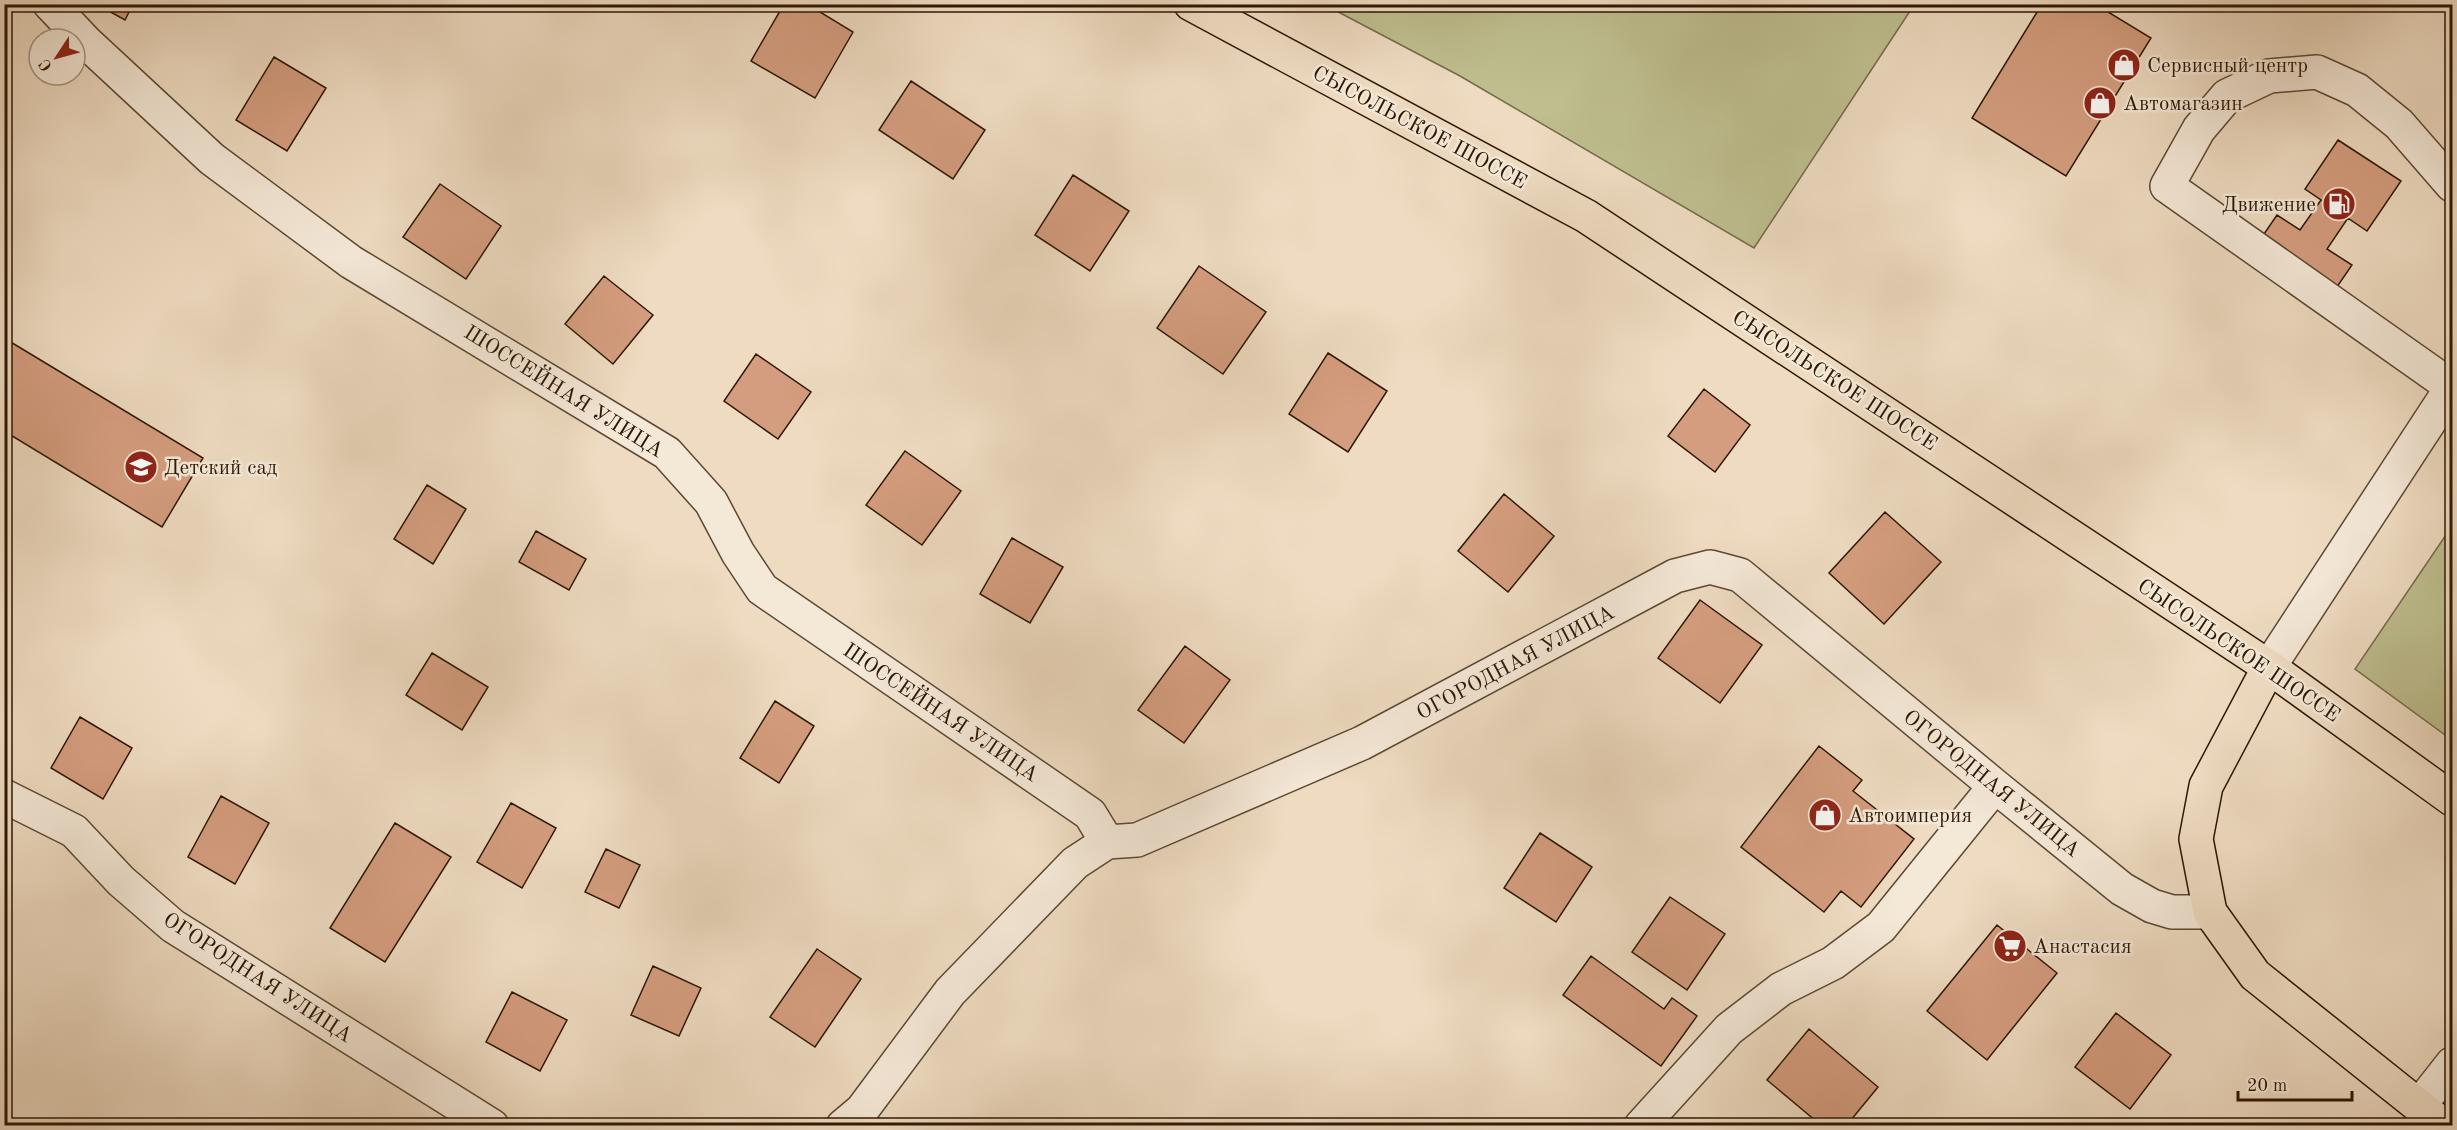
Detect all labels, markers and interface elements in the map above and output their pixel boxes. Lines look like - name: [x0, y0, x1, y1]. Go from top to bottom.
- north arrow: [27, 27, 87, 87]
- shop icon: Сервисный центр: [2106, 47, 2142, 83]
- text: С: [37, 56, 56, 74]
- place label: Сервисный центр: [2147, 56, 2308, 77]
- street label: СЫСОЛЬСКОЕ ШОССЕ: [1309, 63, 1530, 194]
- shop icon: Автомагазин: [2082, 85, 2118, 121]
- place label: Автомагазин: [2123, 94, 2243, 115]
- fuel station icon: Движение: [2321, 186, 2357, 222]
- place label: Движение: [2222, 195, 2316, 216]
- street label: СЫСОЛЬСКОЕ ШОССЕ: [1728, 307, 1940, 455]
- street label: ШОССЕЙНАЯ УЛИЦА: [460, 318, 669, 462]
- school or university icon: Детский сад: [123, 449, 159, 485]
- place label: Детский сад: [164, 458, 278, 479]
- street label: СЫСОЛЬСКОЕ ШОССЕ: [2133, 576, 2343, 727]
- street label: ОГОРОДНАЯ УЛИЦА: [1413, 602, 1618, 724]
- street label: ШОССЕЙНАЯ УЛИЦА: [839, 636, 1044, 786]
- street label: ОГОРОДНАЯ УЛИЦА: [1899, 707, 2083, 862]
- shop icon: Автоимперия: [1807, 797, 1843, 833]
- place label: Автоимперия: [1848, 806, 1972, 827]
- street label: ОГОРОДНАЯ УЛИЦА: [159, 909, 355, 1047]
- supermarket icon: Анастасия: [1992, 928, 2028, 964]
- place label: Анастасия: [2033, 937, 2132, 958]
- scale bar: [2238, 1064, 2352, 1102]
- text: 20 m: [2247, 1077, 2287, 1095]

